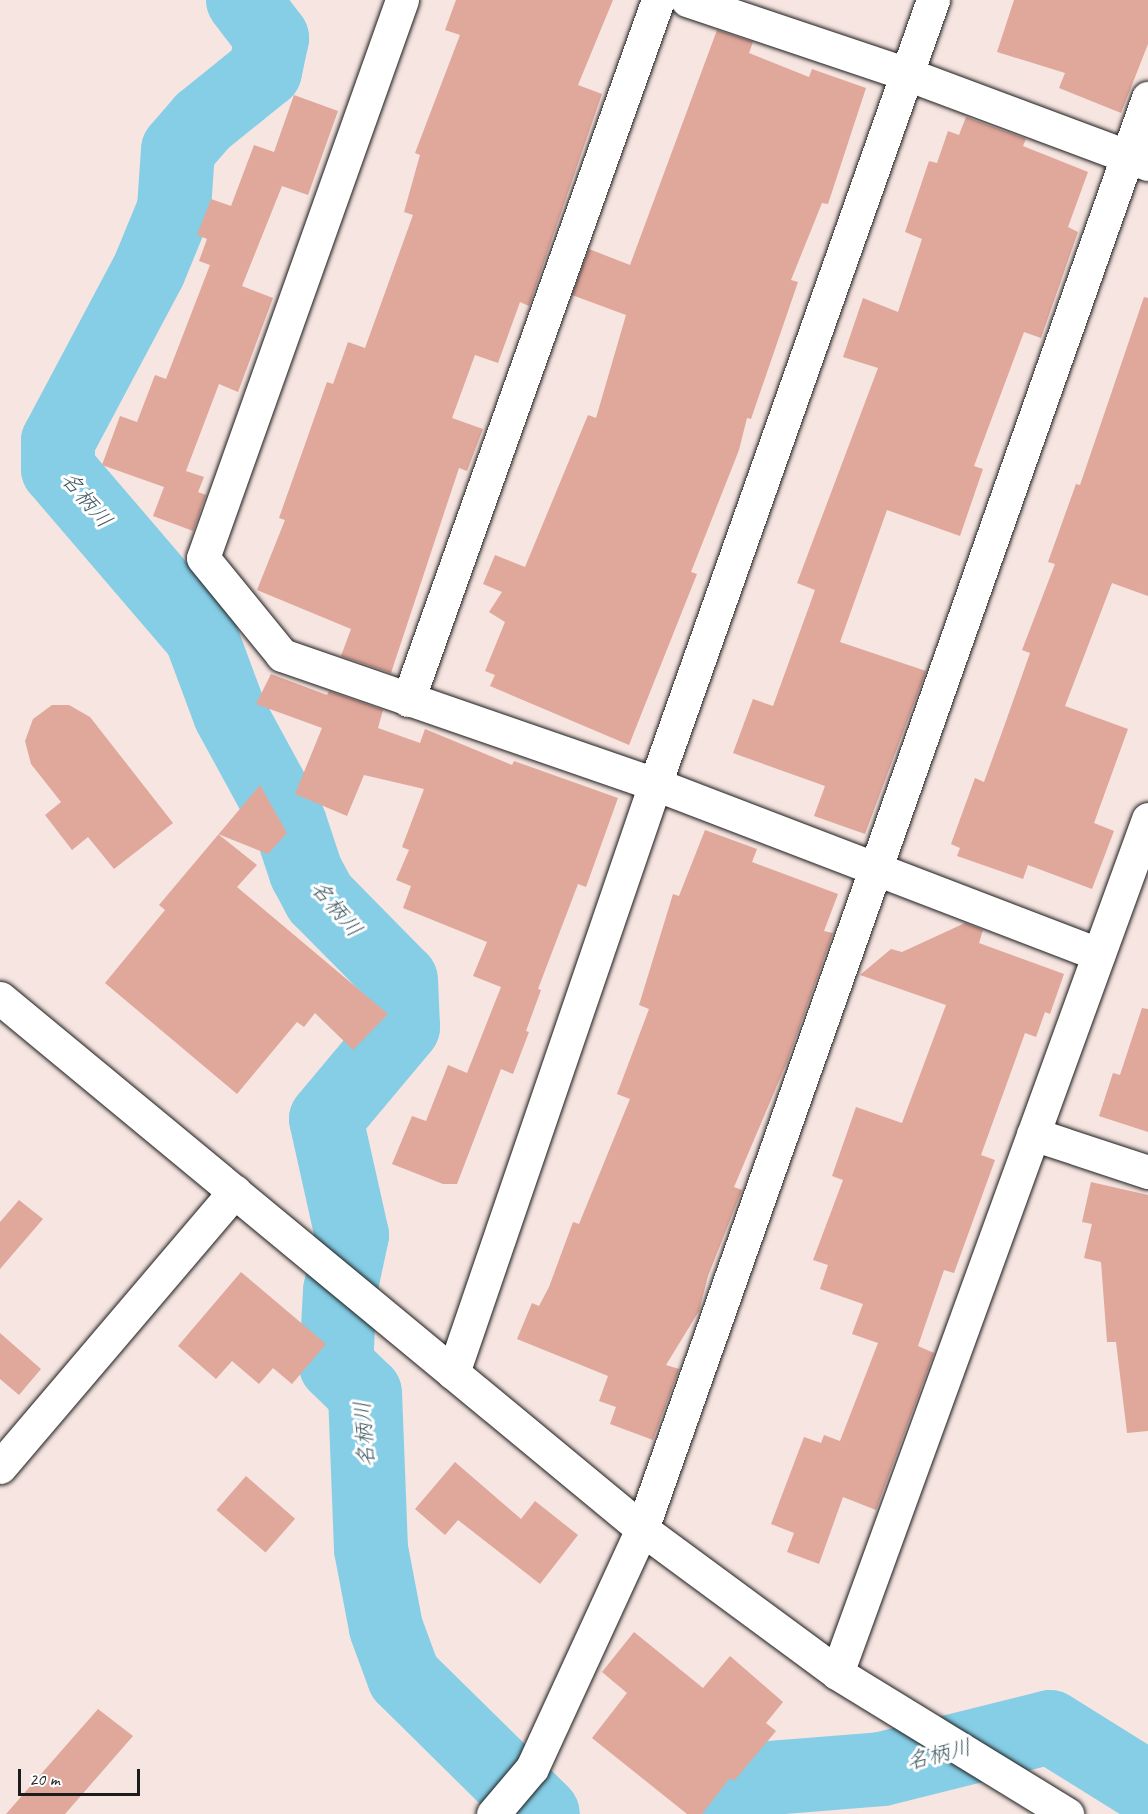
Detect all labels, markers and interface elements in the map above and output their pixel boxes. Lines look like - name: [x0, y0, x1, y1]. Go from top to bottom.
- water label: 名柄川: [55, 466, 117, 534]
- water label: 名柄川: [305, 875, 367, 943]
- water label: 名柄川: [350, 1400, 380, 1468]
- water label: 名柄川: [904, 1734, 974, 1776]
- scale bar: [21, 1757, 142, 1795]
- text: 20 m: [29, 1768, 60, 1790]

